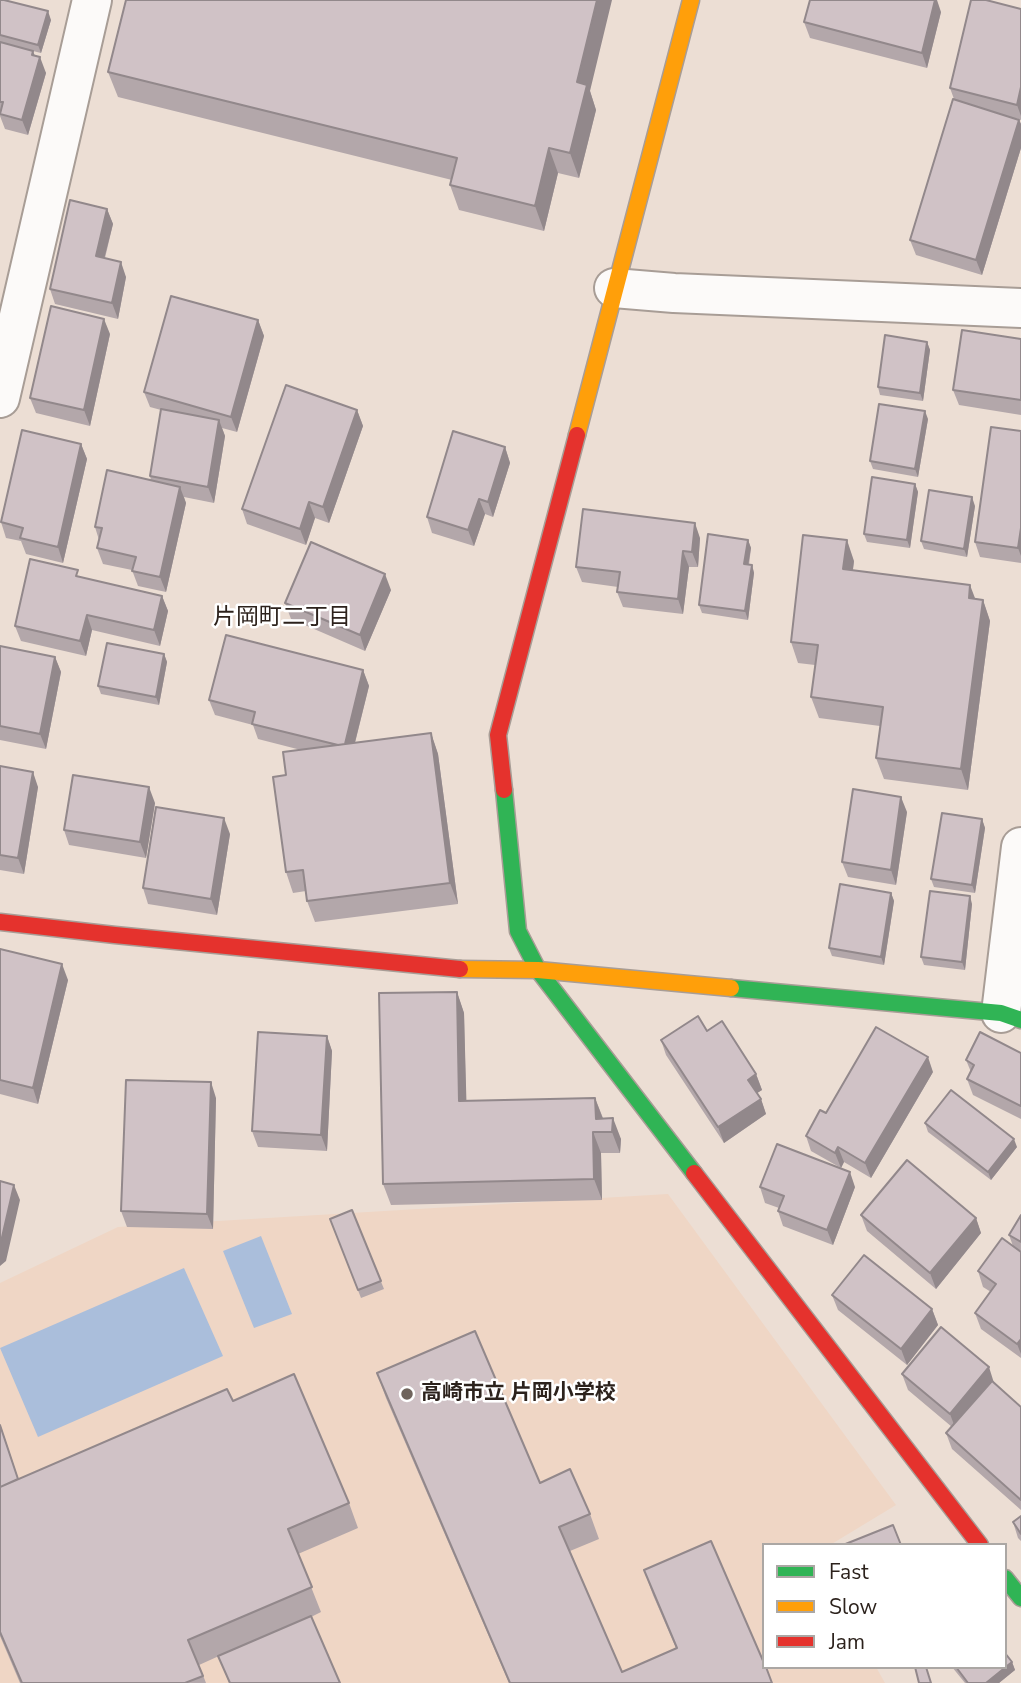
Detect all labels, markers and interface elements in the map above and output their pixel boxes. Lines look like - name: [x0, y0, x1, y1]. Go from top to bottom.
- district label: 片岡町二丁目: [213, 604, 351, 632]
- place label: 高崎市立 片岡小学校: [421, 1381, 616, 1407]
- marker: 高崎市立 片岡小学校: [399, 1386, 415, 1402]
- legend: [762, 1543, 1007, 1669]
- text: Fast: [829, 1558, 869, 1586]
- text: Slow: [829, 1593, 877, 1621]
- text: Jam: [829, 1628, 865, 1656]

